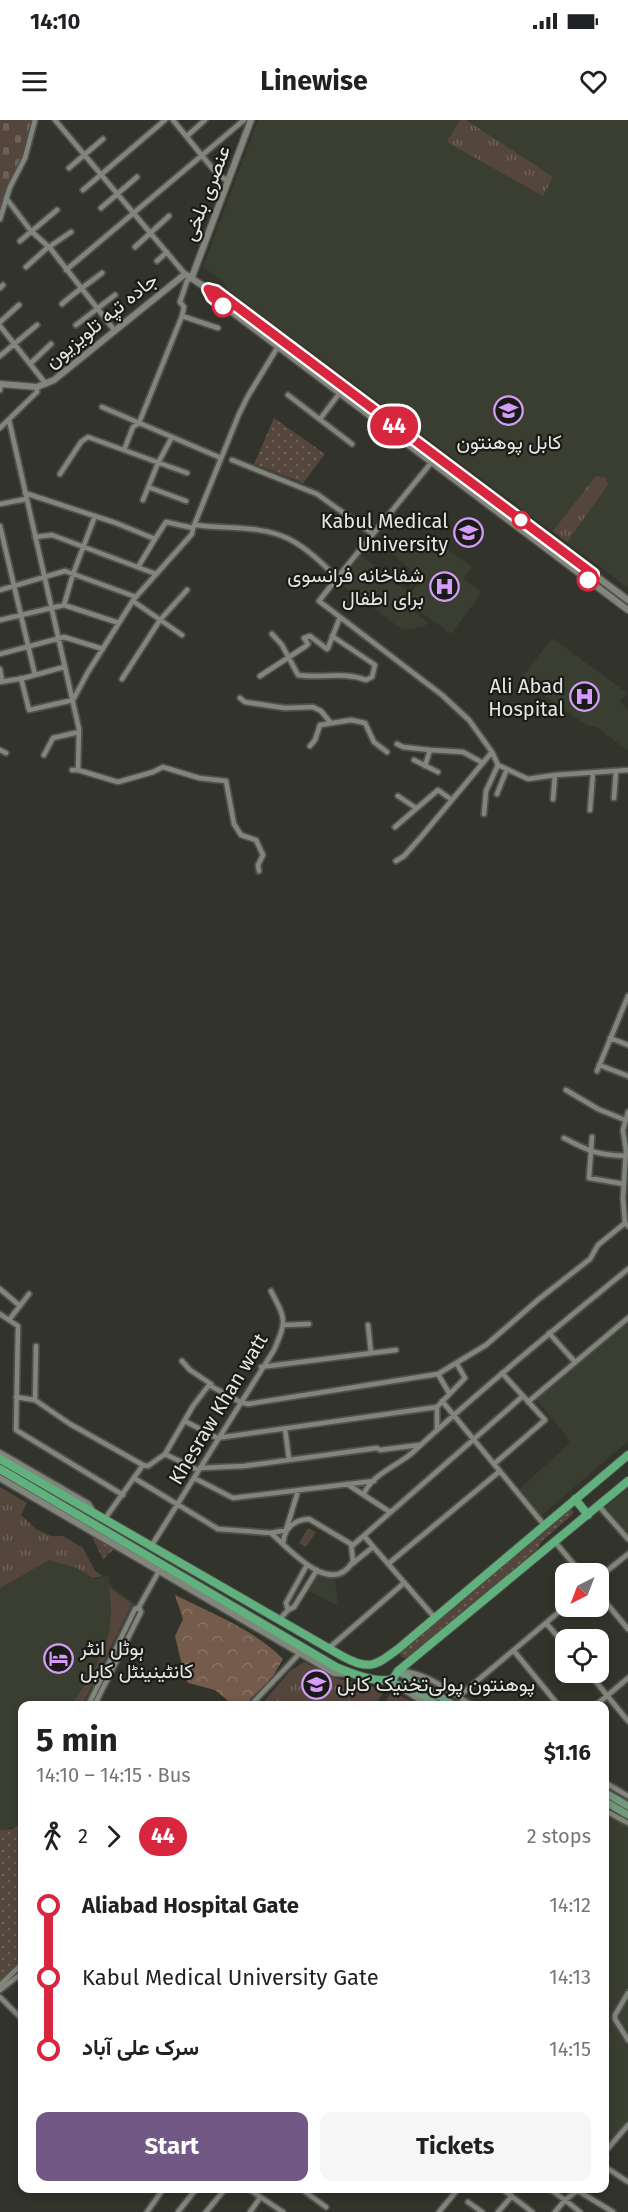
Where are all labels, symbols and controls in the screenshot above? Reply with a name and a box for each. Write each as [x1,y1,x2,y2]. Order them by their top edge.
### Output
text: 14:10 [30,8,80,35]
icon: menu [18,65,51,98]
text: Linewise [260,65,368,97]
icon: heart [577,65,610,98]
street label: عنصری بلخی [177,142,236,245]
street label: جاده تپه تلویزیون [40,267,163,374]
unlabelled marker [212,295,234,317]
school or university icon: کابل پوهنتون [493,395,525,427]
line badge: 44 [367,406,421,446]
text: 44 [382,413,406,439]
place label: کابل پوهنتون [456,430,562,456]
place label: Kabul Medical University [321,509,448,556]
unlabelled marker [512,511,530,529]
school or university icon: Kabul Medical University [453,517,485,549]
place label: شفاخانه فرانسوی برای اطفال [287,563,424,611]
unlabelled marker [577,569,599,591]
hospital icon: شفاخانه فرانسوی برای اطفال [429,571,461,603]
place label: Ali Abad Hospital [488,674,564,721]
hospital icon: Ali Abad Hospital [569,681,601,713]
street label: Khesraw Khan watt [163,1328,273,1489]
north arrow [555,1563,609,1617]
map controls [555,1563,609,1683]
button: locate [555,1629,609,1683]
place label: ہوٹل انٹر کانٹینینٹل کابل [79,1636,194,1683]
hotel icon: ہوٹل انٹر کانٹینینٹل کابل [43,1643,75,1675]
school or university icon: پوهنتون پولی‌تخنیک کابل [300,1668,332,1700]
place label: پوهنتون پولی‌تخنیک کابل [337,1672,535,1698]
text: 5 min [36,1720,118,1760]
text: $1.16 [544,1739,591,1766]
text: 14:10 – 14:15 · Bus [36,1763,191,1787]
icon: walk [36,1820,69,1853]
icon: forward [97,1820,130,1853]
text: 44 [151,1823,175,1849]
text: 2 [78,1824,88,1848]
text: 2 stops [527,1824,591,1848]
text: Aliabad Hospital Gate [82,1892,299,1919]
text: 14:12 [549,1893,591,1917]
text: Kabul Medical University Gate [82,1964,379,1991]
text: 14:13 [549,1965,591,1989]
text: سرک علی آباد [82,2034,199,2061]
text: 14:15 [549,2037,591,2061]
button: Start [36,2112,308,2181]
button: Tickets [320,2112,591,2181]

